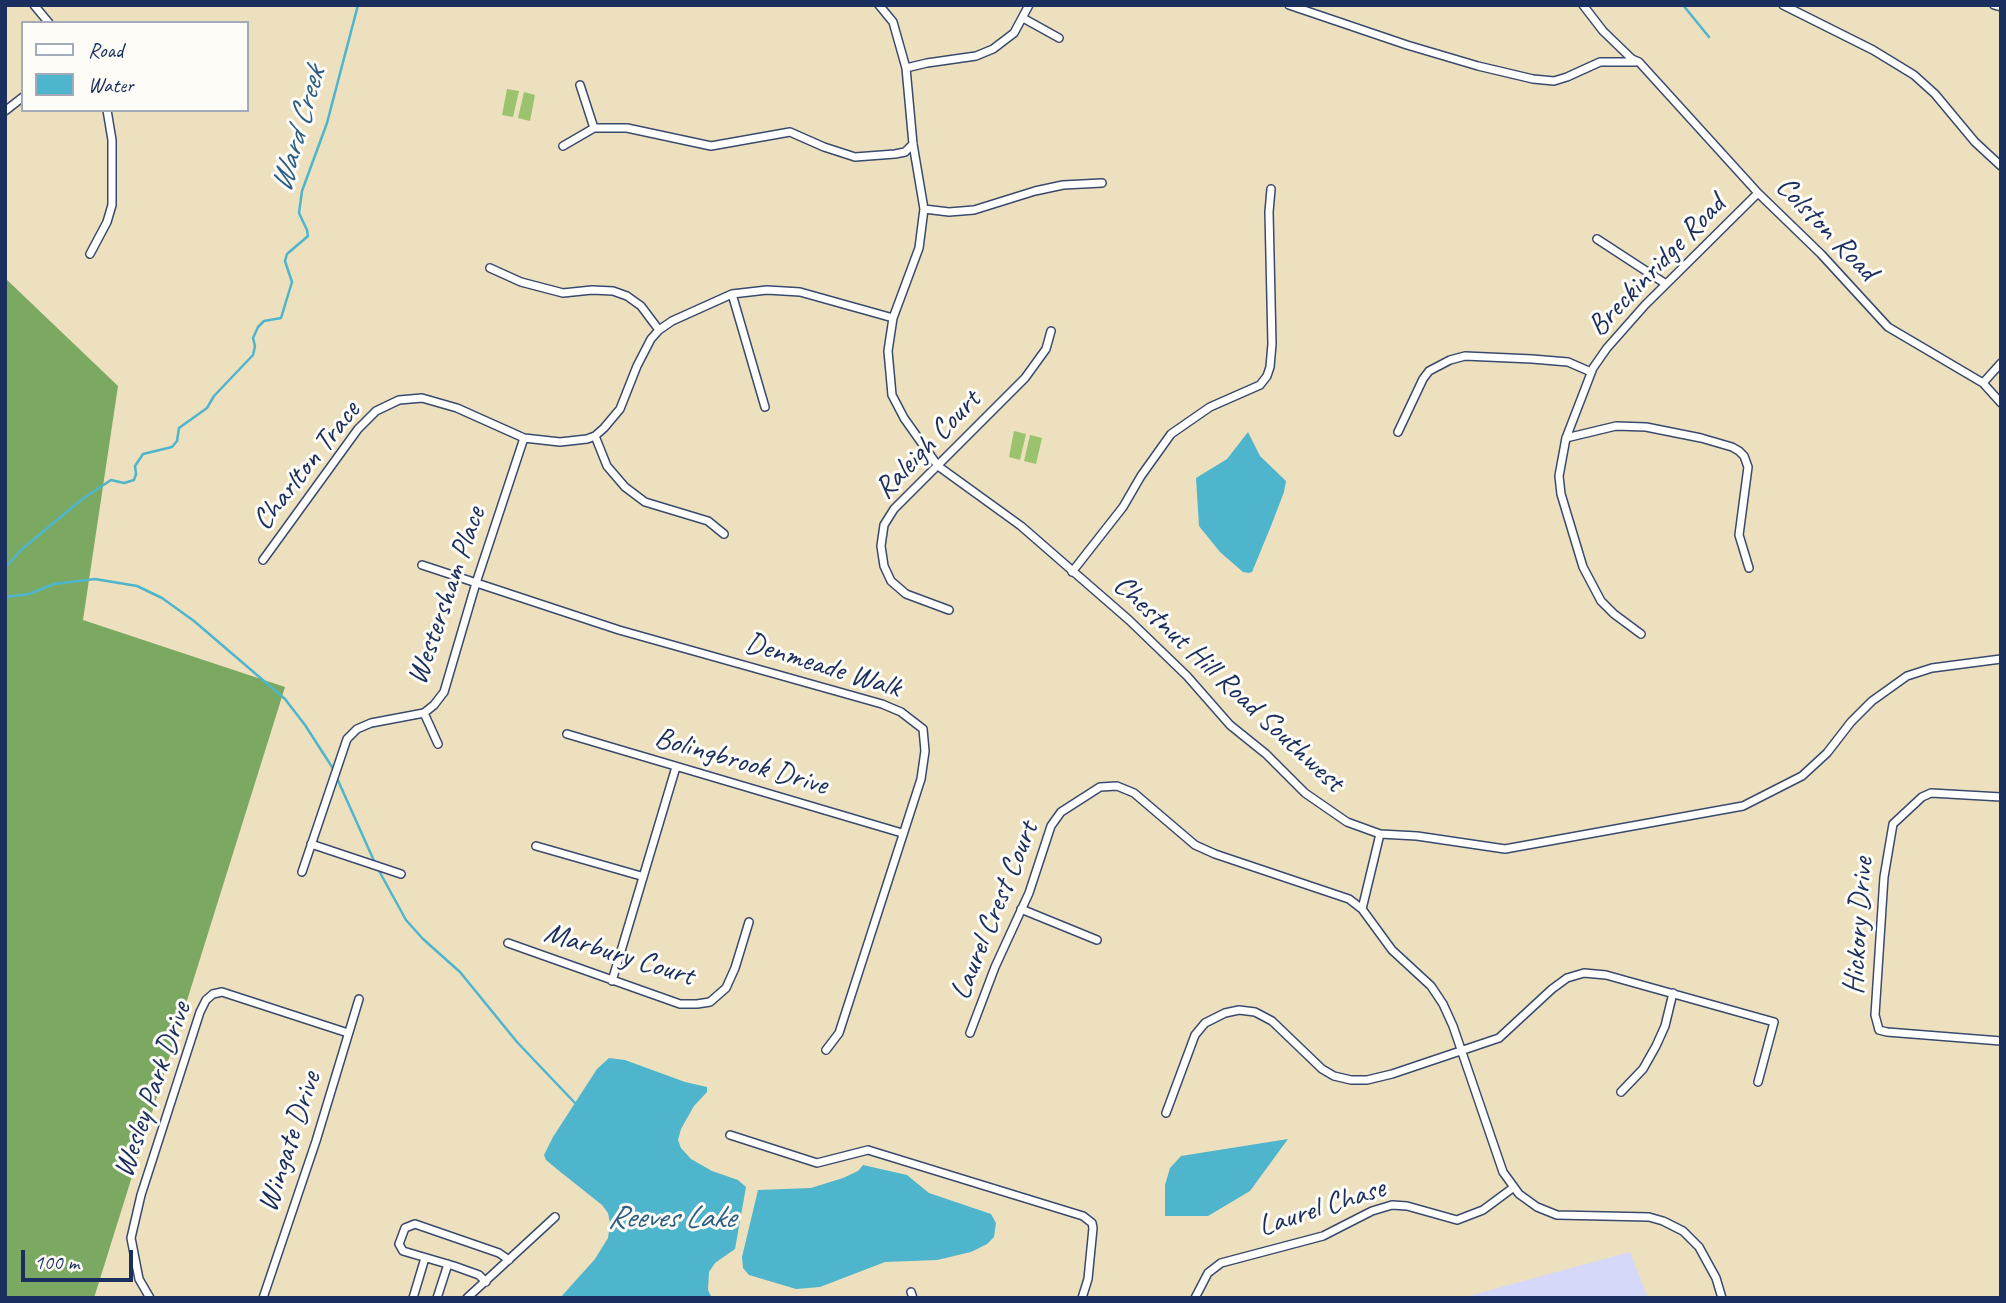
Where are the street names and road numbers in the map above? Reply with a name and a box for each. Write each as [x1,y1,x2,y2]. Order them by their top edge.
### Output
street label: Colston Road [1767,169,1885,289]
street label: Breckinridge Road [1581,188,1733,344]
street label: Raleigh Court [867,383,989,507]
street label: Charlton Trace [245,394,369,538]
street label: Westersham Place [400,503,494,689]
street label: Chestnut Hill Road Southwest [1105,568,1351,800]
street label: Denmeade Walk [741,625,905,707]
street label: Bolingbrook Drive [650,720,832,804]
street label: Laurel Crest Court [943,817,1047,1005]
street label: Hickory Drive [1836,856,1882,996]
street label: Marbury Court [540,915,698,995]
street label: Wesley Park Drive [106,998,200,1182]
street label: Wingate Drive [250,1067,330,1217]
street label: Laurel Chase [1254,1171,1390,1245]

